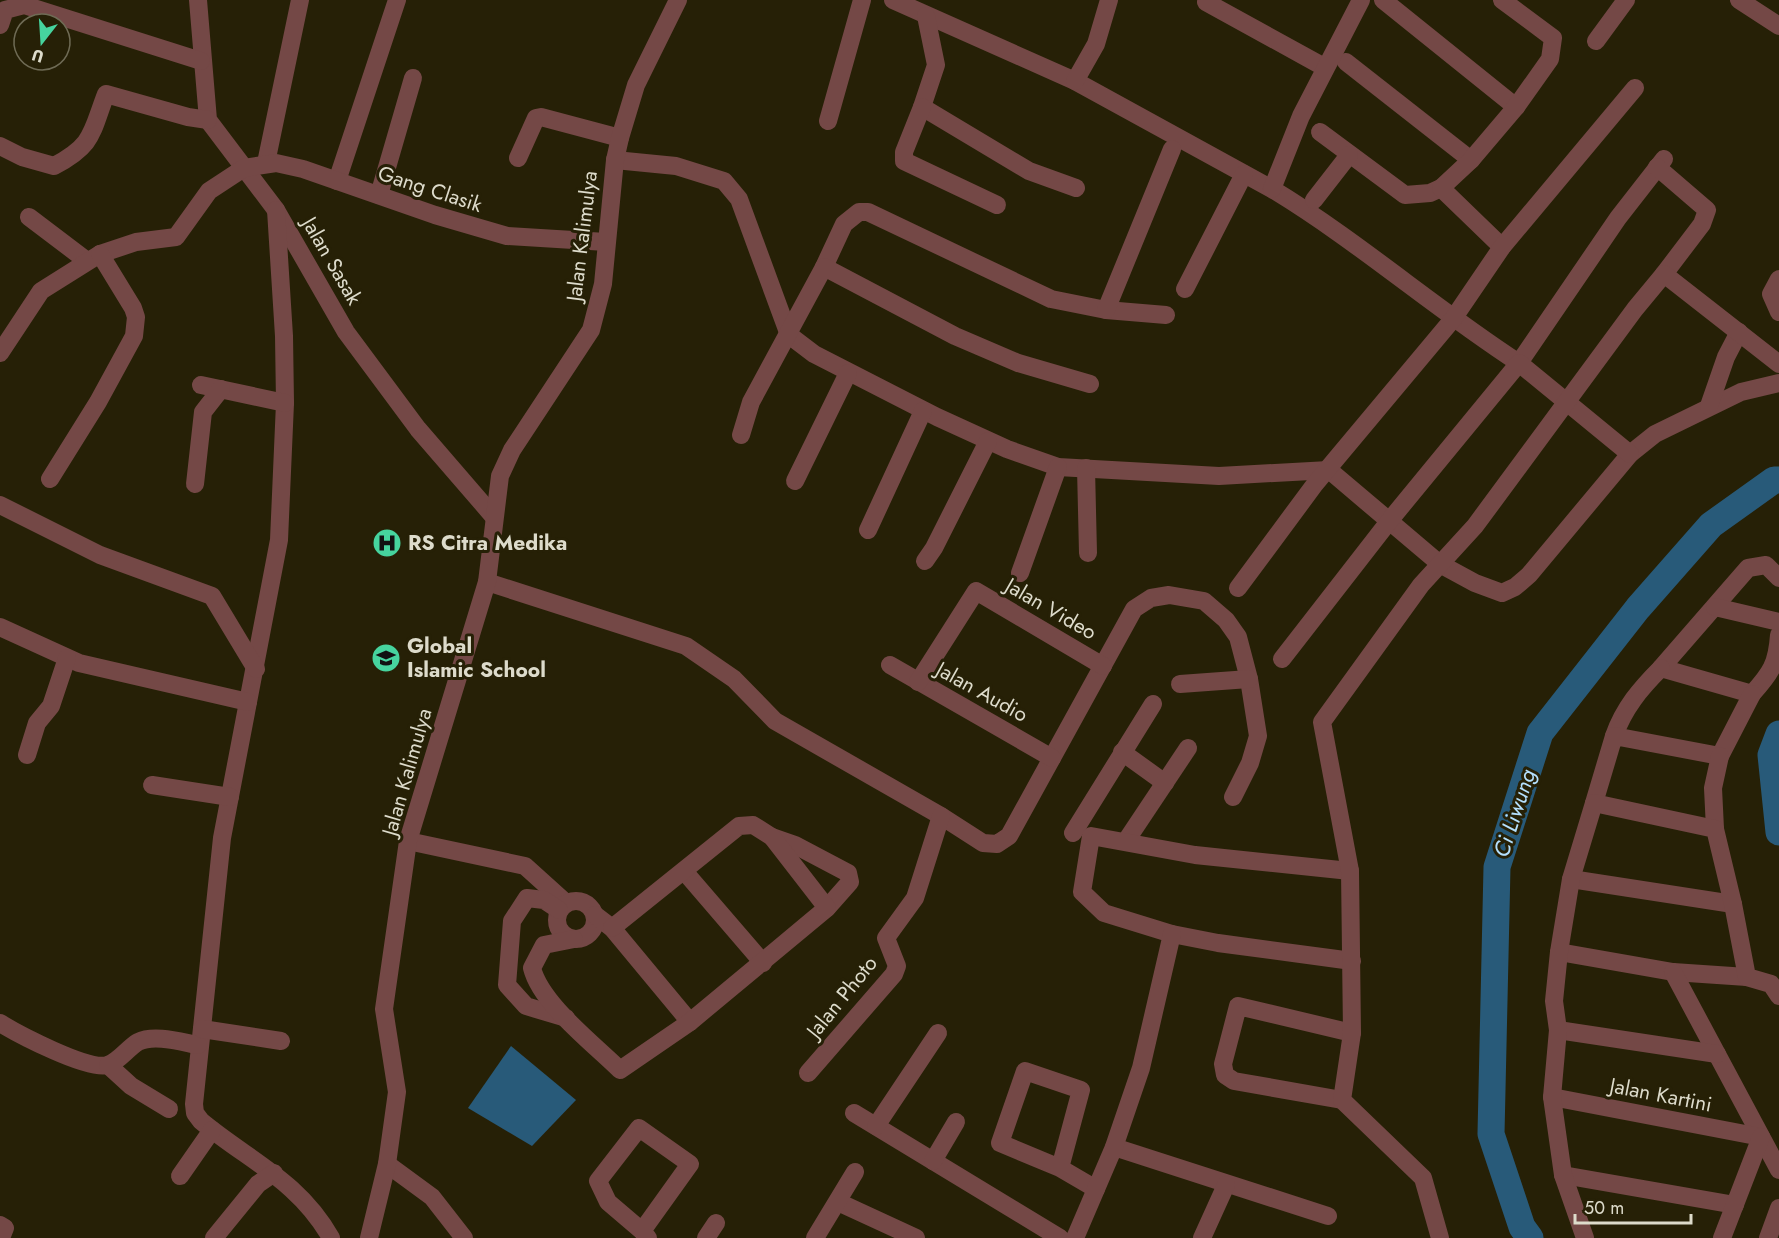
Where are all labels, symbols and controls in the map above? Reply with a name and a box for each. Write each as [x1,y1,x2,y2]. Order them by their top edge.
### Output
north arrow [12,12,72,72]
text: U [29,43,46,69]
street label: Gang Clasik [374,158,487,220]
street label: Jalan Kalimulya [559,169,605,306]
street label: Jalan Sasak [293,209,370,311]
hospital icon: RS Citra Medika [371,527,403,559]
place label: RS Citra Medika [408,528,567,558]
street label: Jalan Video [997,569,1102,647]
place label: Global Islamic School [407,631,546,685]
school or university icon: Global Islamic School [370,642,402,674]
street label: Jalan Audio [928,653,1033,730]
street label: Jalan Kalimulya [374,705,440,842]
water label: Ci Liwung [1485,765,1543,861]
street label: Jalan Photo [798,950,884,1047]
street label: Jalan Kartini [1604,1070,1715,1120]
scale bar [1575,1187,1690,1225]
text: 50 m [1584,1195,1624,1221]

